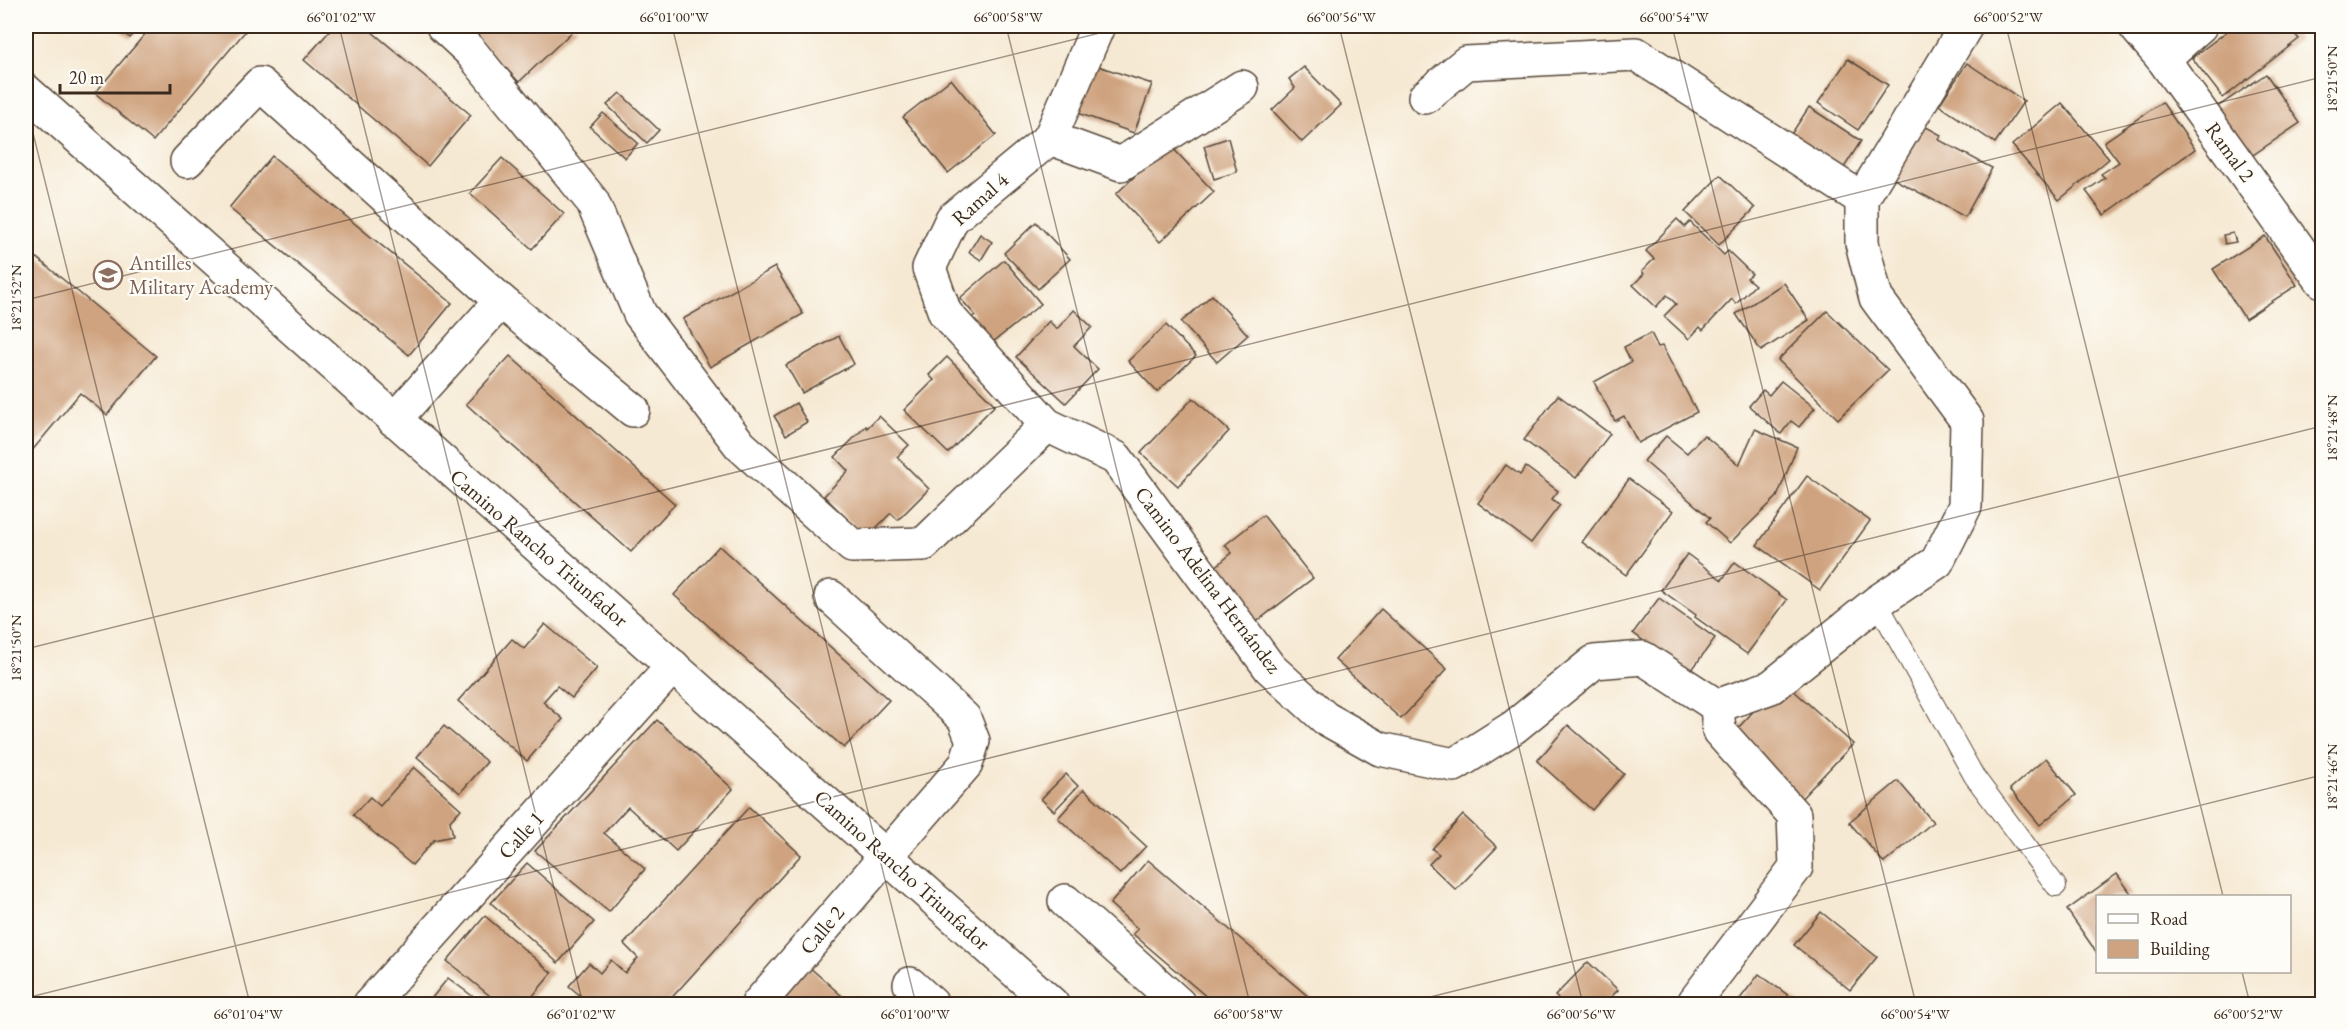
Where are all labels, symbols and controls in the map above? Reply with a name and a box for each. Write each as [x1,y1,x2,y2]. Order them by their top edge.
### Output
text: 66°01'02"W [306,7,376,26]
text: 66°01'00"W [639,7,709,26]
text: 66°00'58"W [973,7,1043,26]
text: 66°00'56"W [1306,7,1376,26]
text: 66°00'54"W [1639,7,1709,26]
text: 66°00'52"W [1973,7,2043,26]
text: 18°21'50"N [2322,45,2341,113]
scale bar [60,57,170,95]
text: 20 m [69,66,104,89]
street label: Ramal 2 [2200,117,2261,187]
street label: Ramal 4 [946,165,1014,231]
place label: Antilles Military Academy [128,249,274,300]
school or university icon: Antilles Military Academy [92,259,124,291]
text: 18°21'52"N [6,264,25,332]
text: 18°21'48"N [2322,394,2341,462]
street label: Camino Rancho Triunfador [445,463,634,633]
street label: Camino Adelina Hernández [1129,481,1288,679]
text: 18°21'50"N [6,614,25,682]
text: 18°21'46"N [2322,743,2341,811]
street label: Camino Rancho Triunfador [809,783,996,956]
street label: Calle 1 [492,805,549,864]
legend [2096,895,2291,973]
street label: Calle 2 [793,900,850,960]
text: Road [2150,907,2189,930]
text: Building [2150,937,2210,960]
text: 66°01'04"W [213,1004,283,1023]
text: 66°01'02"W [546,1004,616,1023]
text: 66°01'00"W [880,1004,950,1023]
text: 66°00'58"W [1213,1004,1283,1023]
text: 66°00'56"W [1546,1004,1616,1023]
text: 66°00'54"W [1880,1004,1950,1023]
text: 66°00'52"W [2213,1004,2283,1023]

